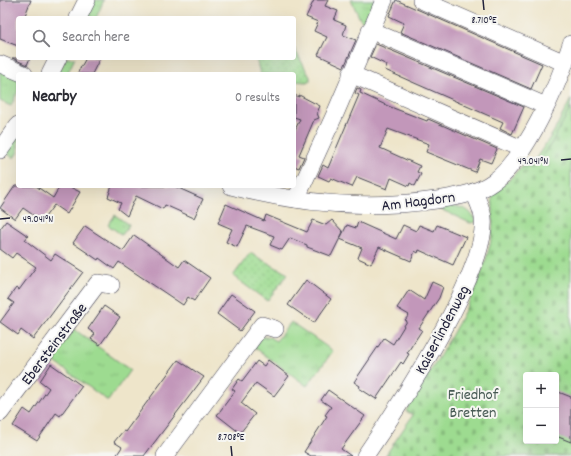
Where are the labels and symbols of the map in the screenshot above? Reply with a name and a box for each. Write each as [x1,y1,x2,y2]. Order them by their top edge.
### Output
text: 8.710°E [472,14,497,28]
text: 49.041°N [518,155,548,169]
street label: Am Hagdorn [380,187,456,218]
text: 49.041°N [23,213,53,227]
street label: Kaiserlindenweg [410,282,476,379]
street label: Ebersteinstraße [16,298,94,391]
park label: Friedhof Bretten [448,384,499,425]
text: 8.708°E [218,431,245,445]

